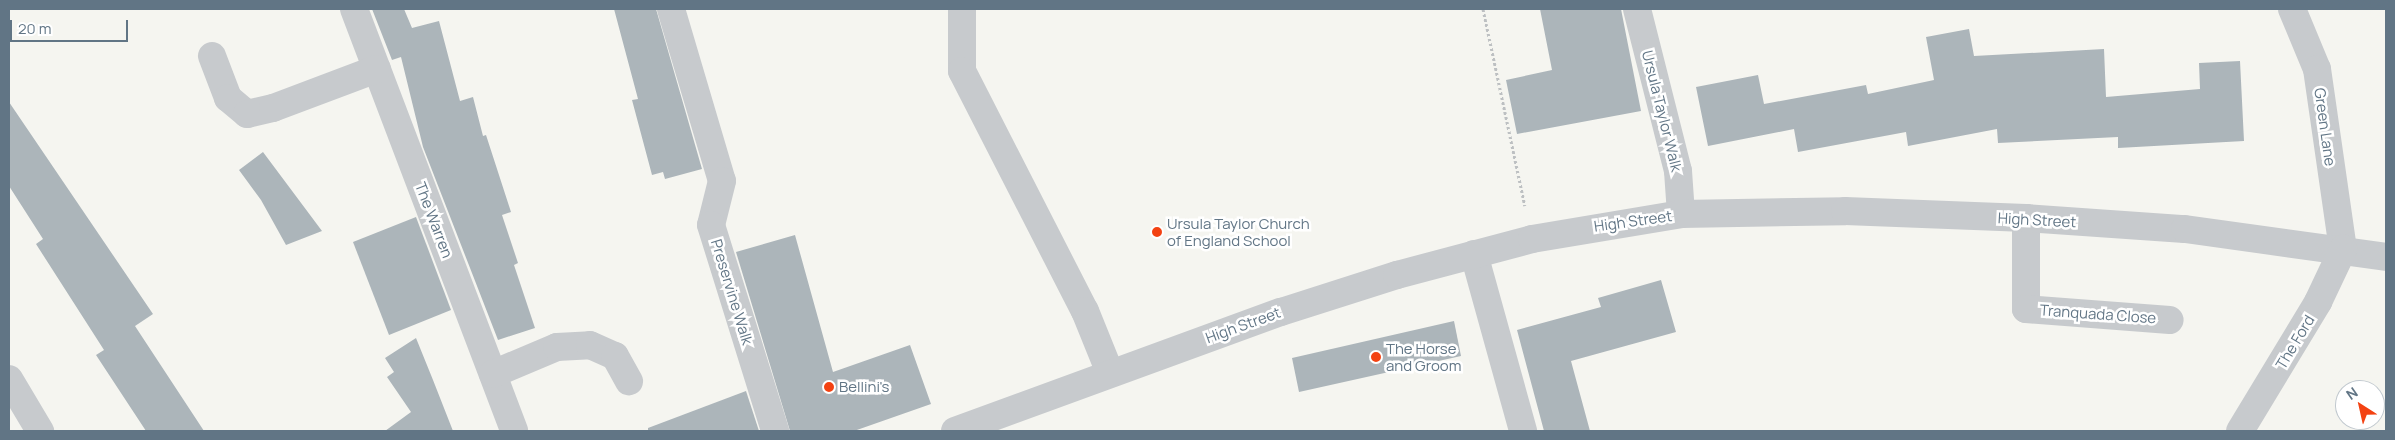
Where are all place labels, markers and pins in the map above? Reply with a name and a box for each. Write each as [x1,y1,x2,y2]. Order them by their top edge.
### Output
place label: Ursula Taylor Church of England School [1167,214,1310,249]
marker: Ursula Taylor Church of England School [1151,226,1163,238]
place label: The Horse and Groom [1386,339,1461,374]
marker: The Horse and Groom [1370,351,1382,363]
place label: Bellini's [839,378,889,396]
marker: Bellini's [823,381,835,393]

